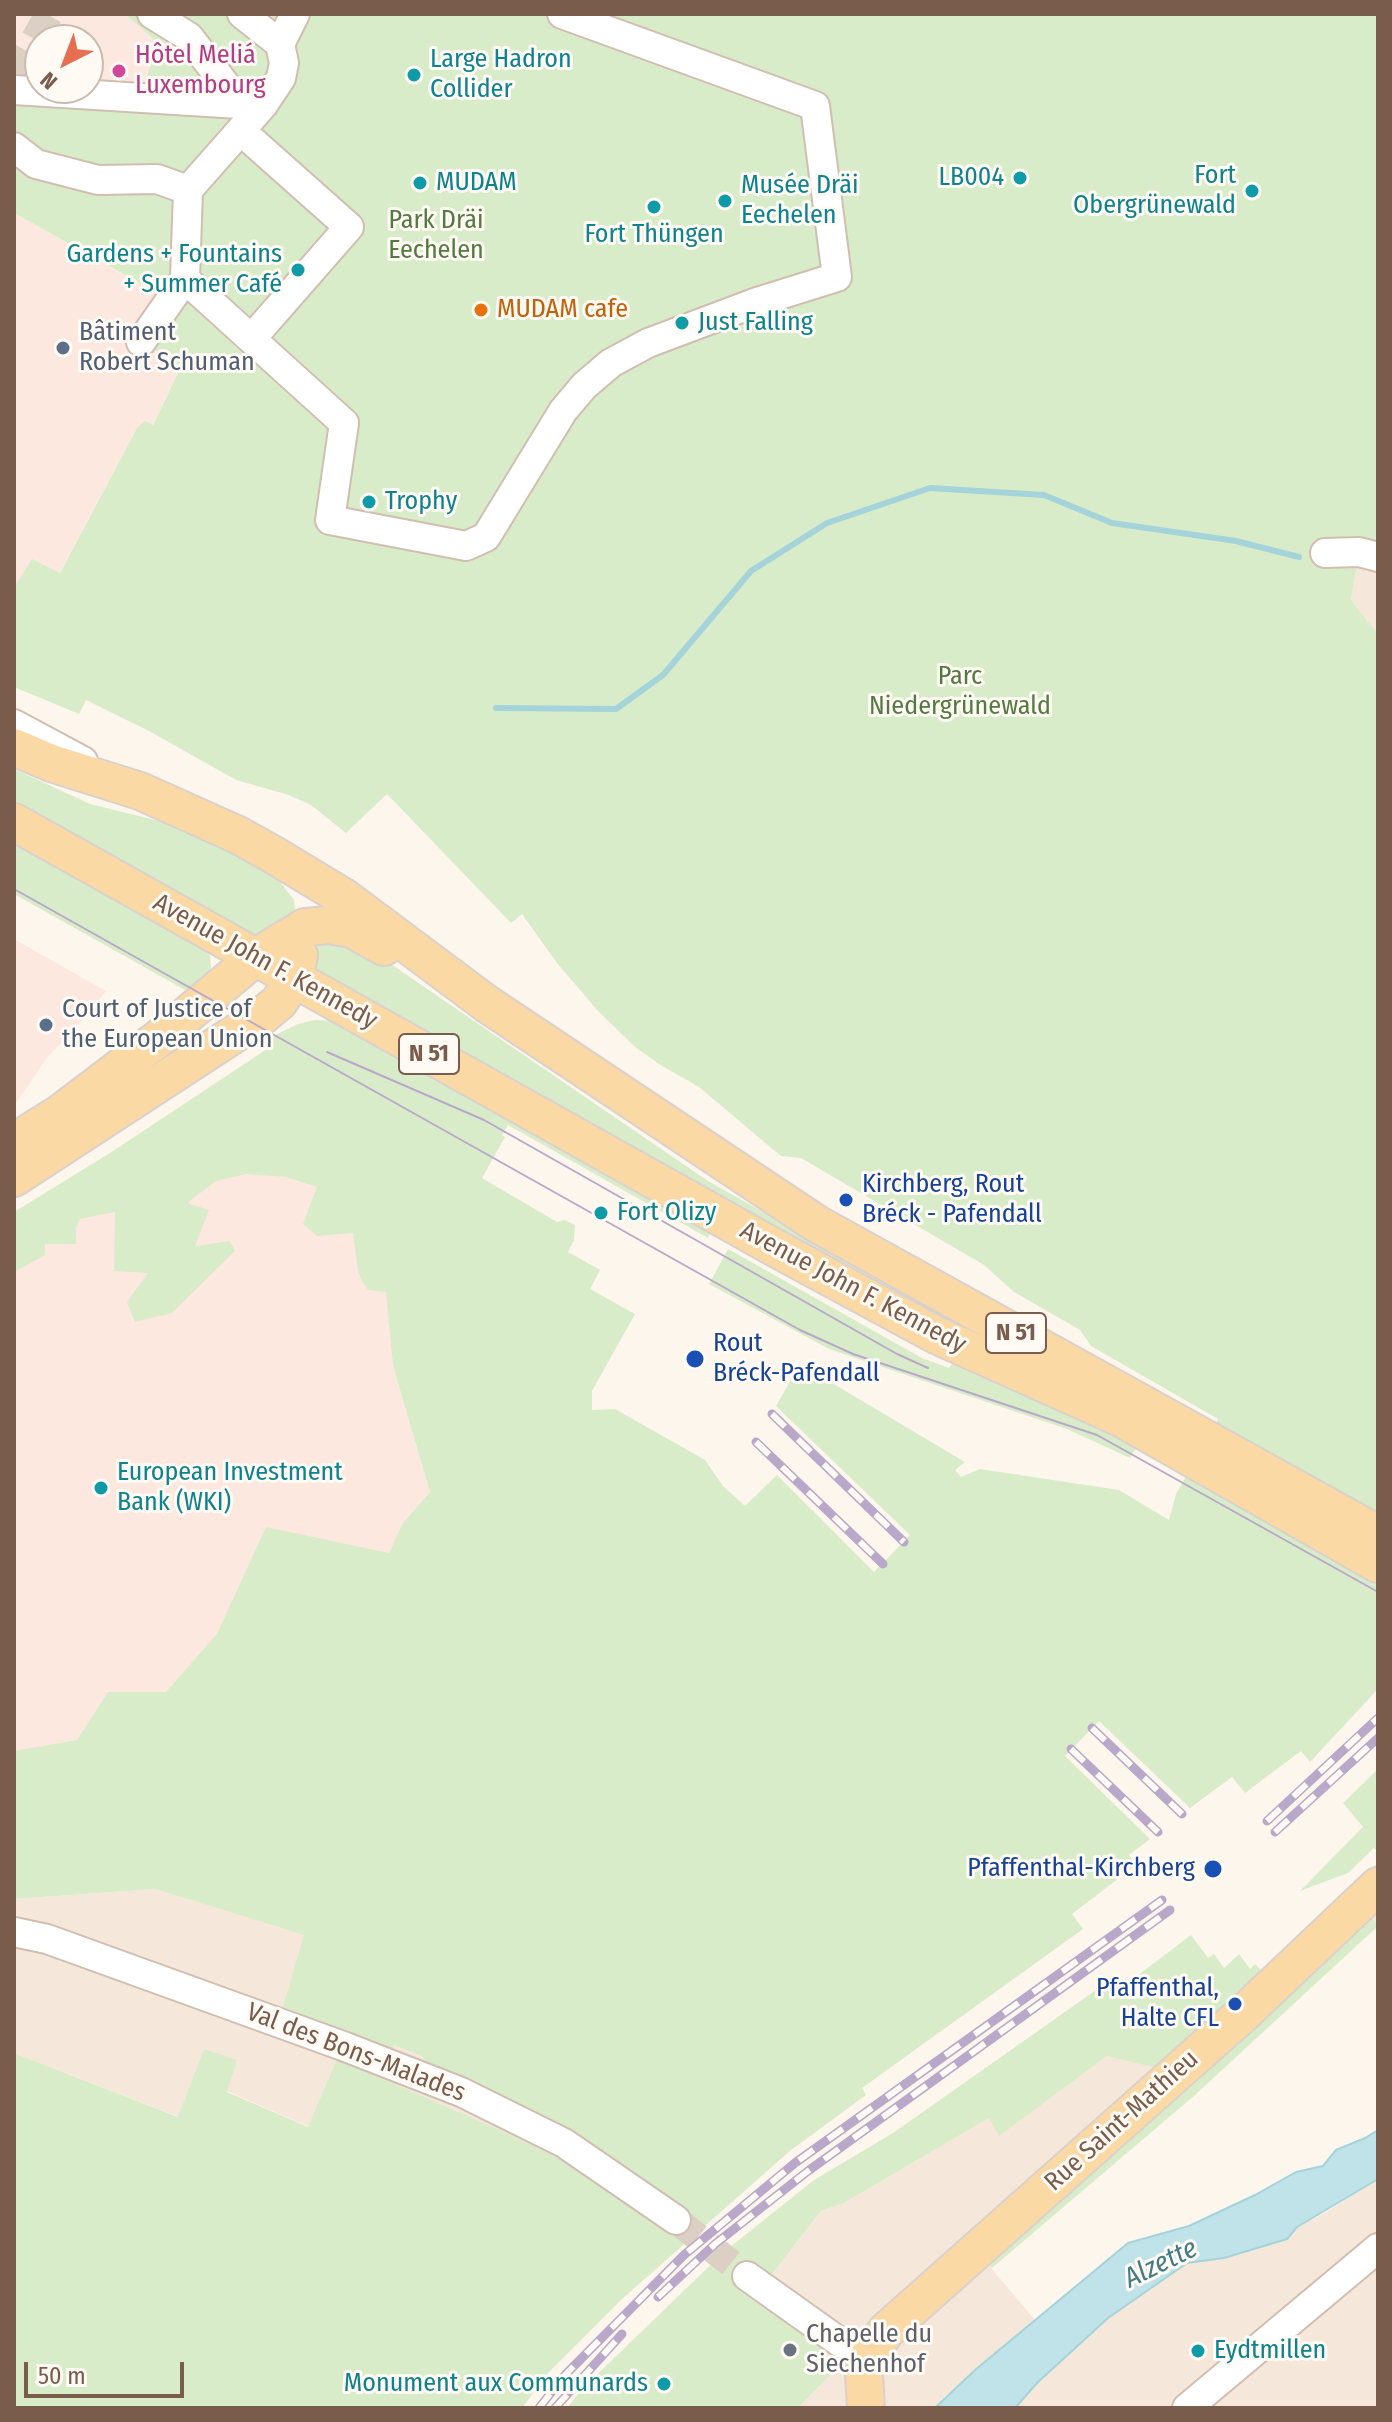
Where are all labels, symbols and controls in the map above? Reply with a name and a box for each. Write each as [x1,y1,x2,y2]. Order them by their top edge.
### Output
north arrow [24,24,104,104]
place label: Hôtel Meliá Luxembourg [135,40,266,102]
place label: Large Hadron Collider [430,44,572,106]
marker: Hôtel Meliá Luxembourg [110,62,128,80]
text: N [35,66,63,95]
marker: Large Hadron Collider [405,66,423,84]
place label: Fort Obergrünewald [1073,160,1236,222]
place label: LB004 [939,162,1004,194]
place label: MUDAM [436,167,517,199]
marker: LB004 [1011,169,1029,187]
place label: Musée Dräi Eechelen [741,170,859,232]
marker: MUDAM [411,174,429,192]
marker: Fort Obergrünewald [1243,182,1261,200]
marker: Musée Dräi Eechelen [716,192,734,210]
marker: Fort Thüngen [645,198,663,216]
park label: Park Dräi Eechelen [388,205,484,266]
place label: Fort Thüngen [584,219,724,251]
place label: Gardens + Fountains + Summer Café [66,239,282,300]
marker: Gardens + Fountains + Summer Café [289,261,307,279]
place label: MUDAM cafe [497,294,628,326]
marker: MUDAM cafe [472,301,490,319]
place label: Just Falling [698,307,813,339]
marker: Just Falling [673,314,691,332]
place label: Bâtiment Robert Schuman [79,317,255,378]
marker: Bâtiment Robert Schuman [54,339,72,357]
place label: Trophy [385,486,457,518]
marker: Trophy [360,493,378,511]
park label: Parc Niedergrünewald [869,661,1051,722]
street label: Avenue John F. Kennedy [147,887,383,1037]
place label: Court of Justice of the European Union [62,994,272,1056]
marker: Court of Justice of the European Union [37,1016,55,1034]
road number: N 51 [399,1034,459,1074]
place label: Kirchberg, Rout Bréck - Pafendall [862,1169,1042,1230]
marker: Kirchberg, Rout Bréck - Pafendall [837,1191,855,1209]
place label: Fort Olizy [617,1197,716,1229]
marker: Fort Olizy [592,1204,610,1222]
street label: Avenue John F. Kennedy [735,1215,971,1361]
road number: N 51 [986,1313,1046,1353]
place label: Rout Bréck-Pafendall [713,1328,880,1390]
marker: Rout Bréck-Pafendall [684,1348,706,1370]
place label: European Investment Bank (WKI) [117,1457,343,1518]
marker: European Investment Bank (WKI) [92,1479,110,1497]
place label: Pfaffenthal-Kirchberg [967,1853,1195,1885]
marker: Pfaffenthal-Kirchberg [1202,1858,1224,1880]
place label: Pfaffenthal, Halte CFL [1096,1973,1219,2034]
marker: Pfaffenthal, Halte CFL [1226,1995,1244,2013]
street label: Val des Bons-Malades [242,1997,470,2109]
street label: Rue Saint-Mathieu [1039,2044,1205,2198]
water label: Alzette [1119,2232,1203,2296]
place label: Chapelle du Siechenhof [806,2319,932,2380]
place label: Eydtmillen [1214,2335,1326,2367]
marker: Chapelle du Siechenhof [781,2341,799,2359]
marker: Eydtmillen [1189,2342,1207,2360]
scale bar [28,2346,188,2396]
text: 50 m [38,2362,86,2390]
place label: Monument aux Communards [344,2368,648,2400]
marker: Monument aux Communards [655,2375,673,2393]

